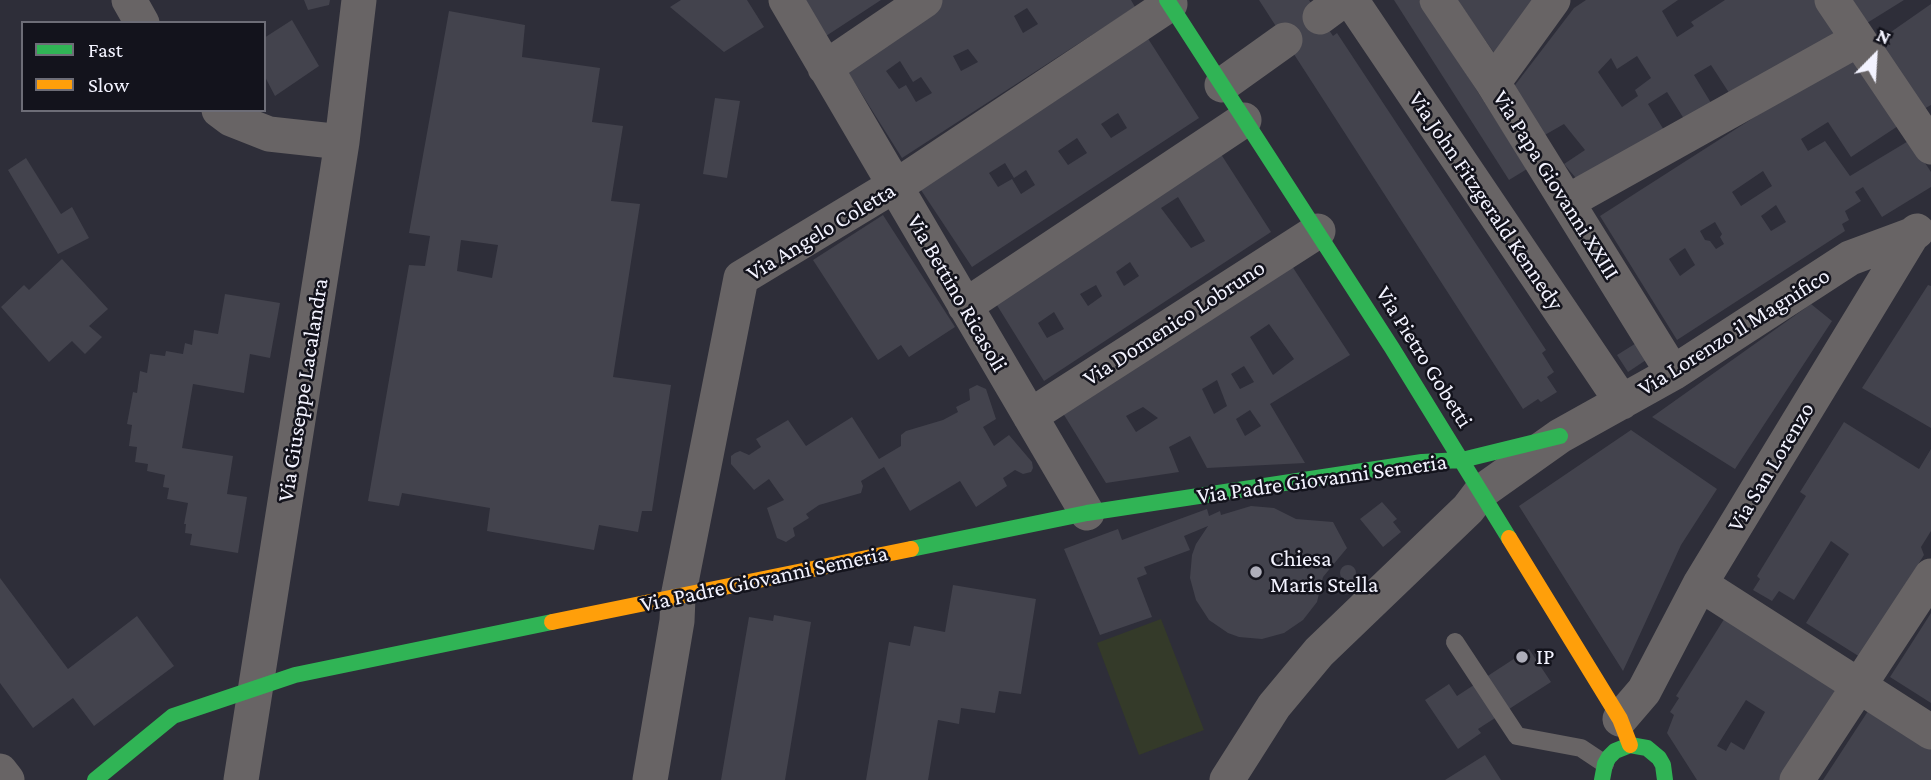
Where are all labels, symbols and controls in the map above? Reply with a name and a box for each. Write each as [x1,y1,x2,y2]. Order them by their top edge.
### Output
legend [21,21,266,112]
north arrow [1840,21,1910,91]
text: N [1874,24,1894,49]
text: Fast [88,38,123,62]
text: Slow [88,73,129,97]
street label: Via Papa Giovanni XXIII [1487,85,1625,285]
street label: Via John Fitzgerald Kennedy [1402,86,1570,316]
street label: Via Angelo Coletta [742,177,900,287]
street label: Via Bettino Ricasoli [901,209,1013,377]
street label: Via Domenico Lobruno [1078,254,1270,392]
street label: Via Lorenzo il Magnifico [1633,262,1835,402]
street label: Via Giuseppe Lacalandra [272,276,334,504]
street label: Via Pietro Gobetti [1369,281,1479,433]
street label: Via San Lorenzo [1722,397,1820,537]
street label: Via Padre Giovanni Semeria [1195,448,1449,510]
street label: Via Padre Giovanni Semeria [638,539,890,619]
place label: Chiesa Maris Stella [1270,545,1378,599]
marker: Chiesa Maris Stella [1248,564,1264,580]
place label: IP [1536,643,1555,671]
marker: IP [1514,649,1530,665]

